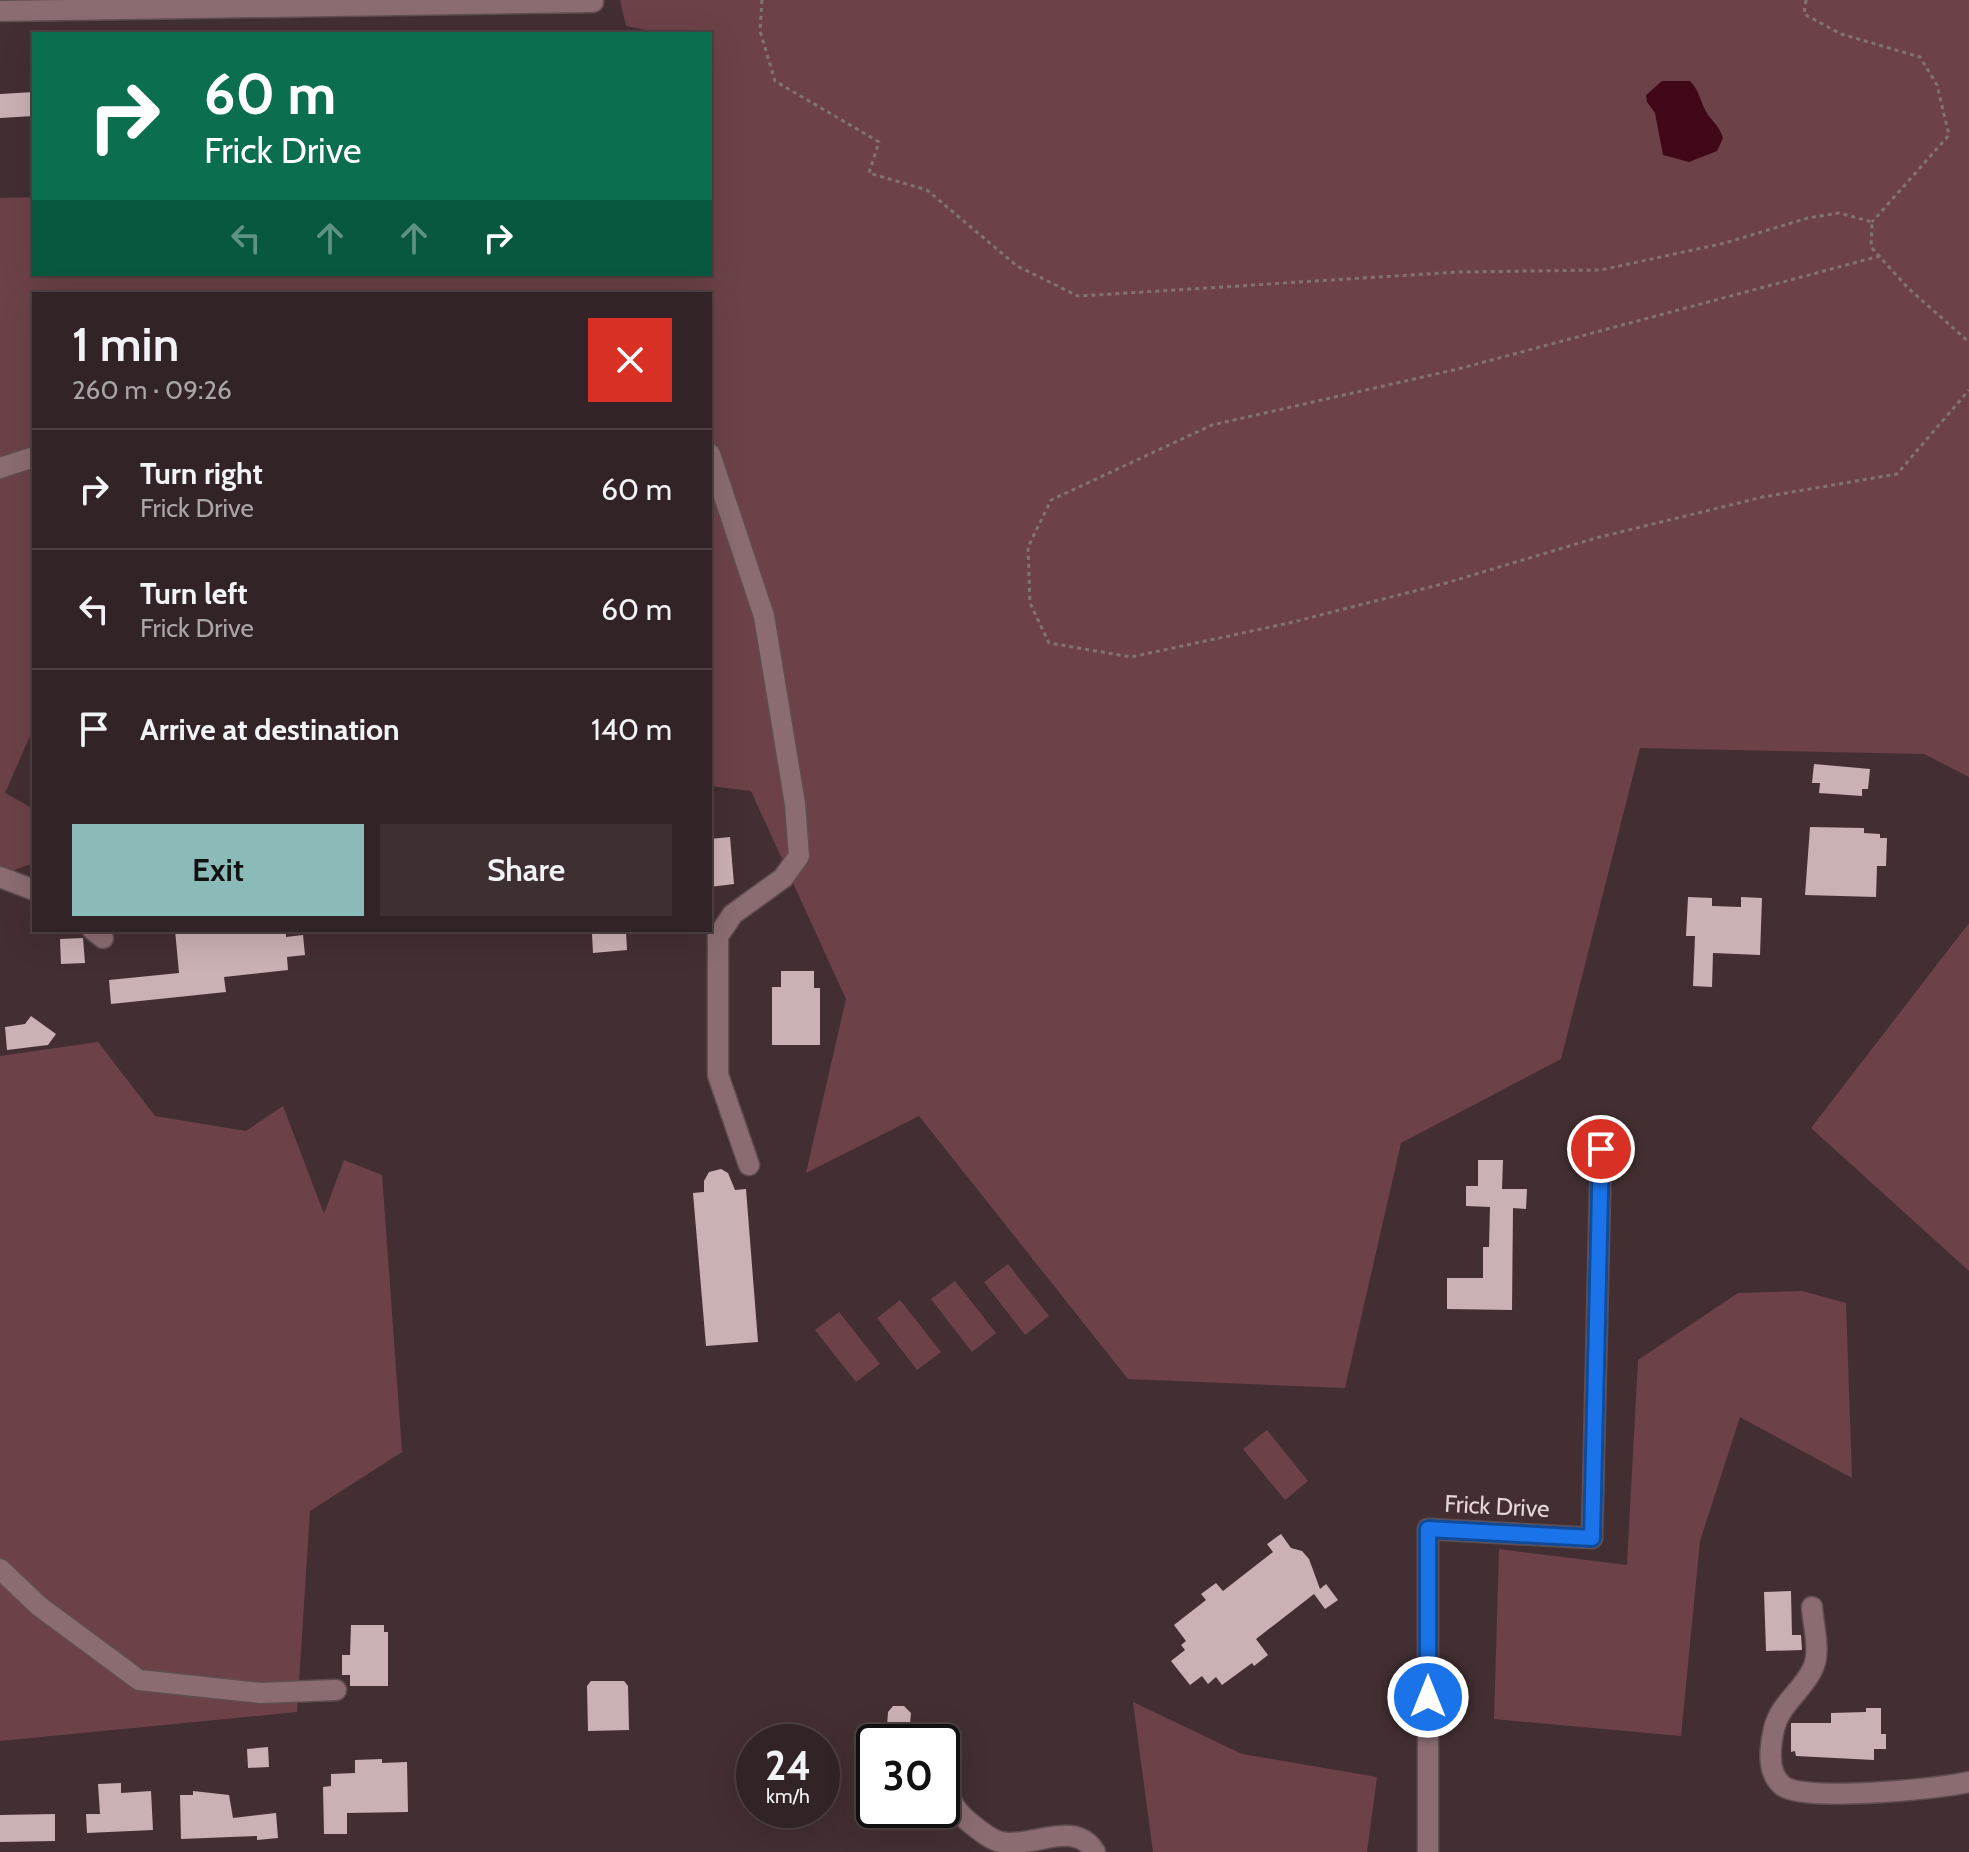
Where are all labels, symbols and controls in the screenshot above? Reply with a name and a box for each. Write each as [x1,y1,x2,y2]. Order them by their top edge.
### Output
text: 60 m [204,60,336,128]
icon: right [72,64,176,168]
text: Frick Drive [204,128,362,172]
icon: left [224,216,268,260]
icon: ahead [308,216,352,260]
icon: ahead [392,216,436,260]
icon: right [476,216,520,260]
text: 1 min [72,315,179,373]
button: close [588,318,672,402]
text: 260 m · 09:26 [72,374,232,406]
text: Turn right [140,455,263,492]
icon: right [72,467,116,511]
text: 60 m [601,471,672,508]
text: Frick Drive [140,492,254,524]
text: Turn left [140,575,248,612]
icon: left [72,587,116,631]
text: 60 m [601,591,672,628]
text: Frick Drive [140,612,254,644]
icon: arrive [72,707,116,751]
text: Arrive at destination [140,711,400,748]
text: 140 m [591,711,672,748]
button: Exit [72,824,364,916]
button: Share [380,824,672,916]
pin [1567,1115,1635,1183]
icon: arrive [1579,1127,1623,1171]
street label: Frick Drive [1444,1489,1550,1523]
position arrow [1386,1655,1470,1739]
speed limit sign: 30 [856,1724,960,1828]
text: 24 [765,1741,811,1790]
text: km/h [766,1784,810,1808]

